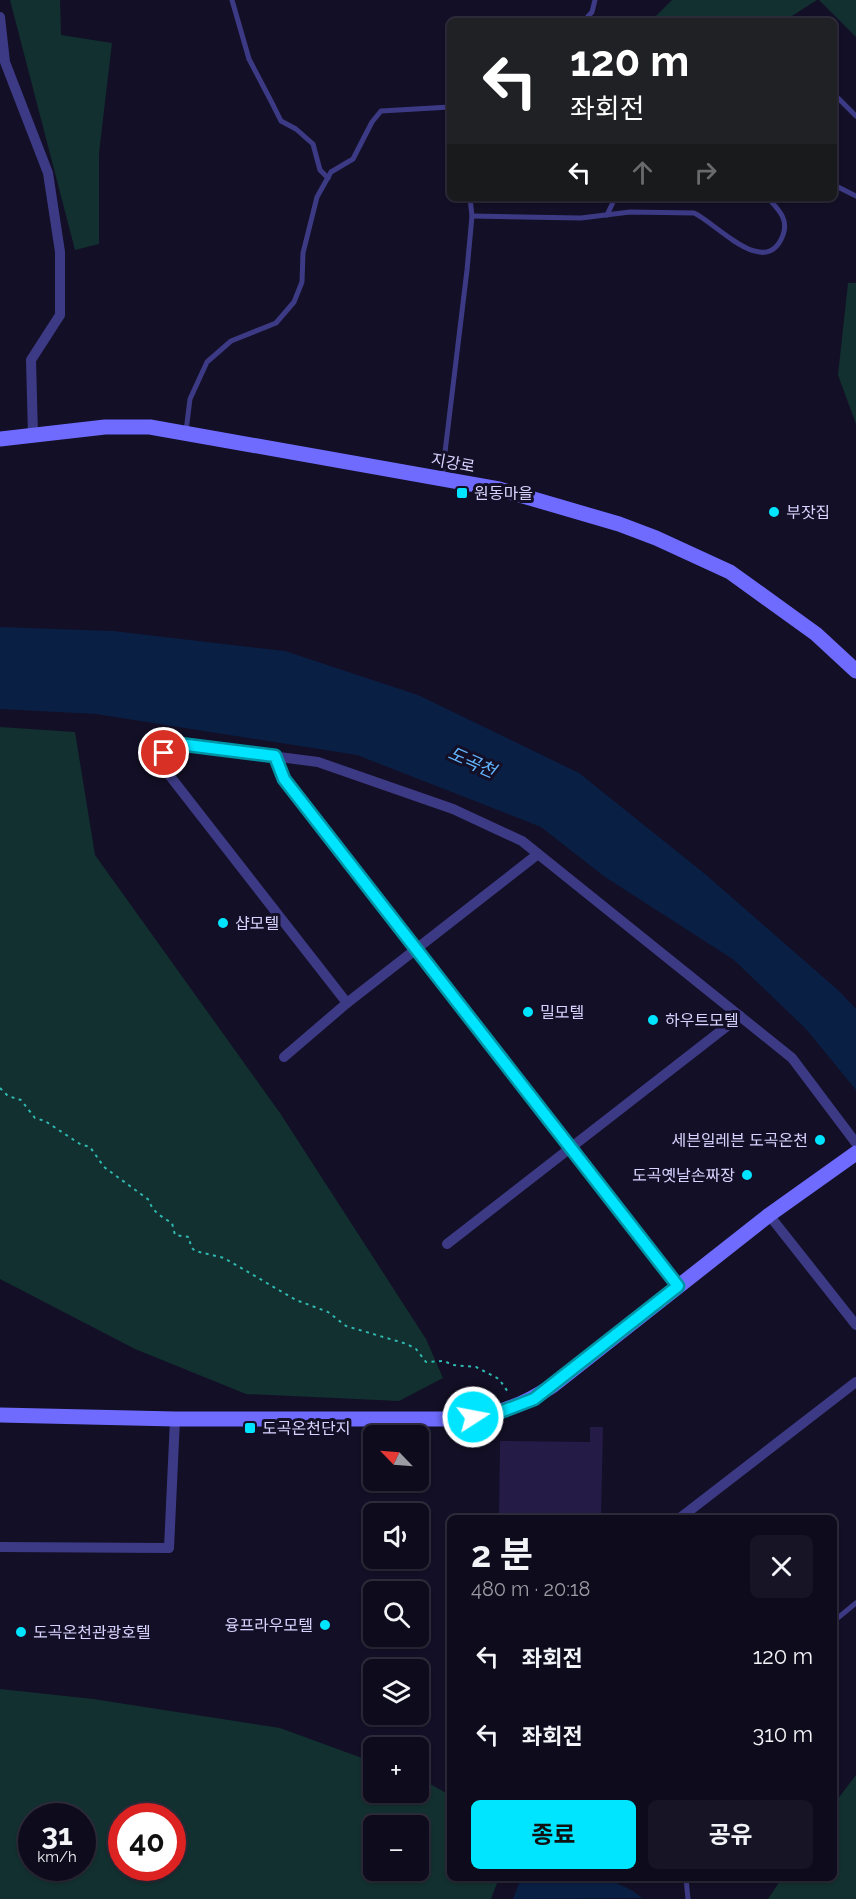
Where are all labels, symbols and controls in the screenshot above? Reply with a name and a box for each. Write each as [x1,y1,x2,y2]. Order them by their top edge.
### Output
text: 120 m [570,37,689,86]
icon: left [471,42,549,120]
text: 좌회전 [570,93,645,124]
icon: left [563,156,596,189]
icon: ahead [626,156,659,189]
icon: right [689,156,722,189]
street label: 지강로 [430,450,477,476]
place label: 원동마을 [474,484,533,503]
marker: 원동마을 [455,486,469,500]
place label: 부잣집 [786,503,830,522]
marker: 부잣집 [767,505,781,519]
pin [138,727,189,778]
icon: arrive [147,736,180,769]
water label: 도곡천 [445,742,501,783]
place label: 샵모텔 [235,914,279,933]
marker: 샵모텔 [216,916,230,930]
place label: 밀모텔 [540,1003,584,1022]
marker: 밀모텔 [521,1005,535,1019]
place label: 하우트모텔 [665,1011,739,1030]
marker: 하우트모텔 [646,1013,660,1027]
place label: 세븐일레븐 도곡온천 [671,1131,808,1150]
marker: 세븐일레븐 도곡온천 [813,1133,827,1147]
place label: 도곡옛날손짜장 [632,1166,735,1185]
marker: 도곡옛날손짜장 [740,1168,754,1182]
position arrow [441,1385,505,1449]
place label: 도곡온천단지 [262,1419,350,1438]
marker: 도곡온천단지 [243,1421,257,1435]
north arrow [363,1425,429,1491]
map controls [363,1425,429,1881]
button: sound [363,1503,429,1569]
text: 2 분 [471,1533,533,1575]
button: close [750,1535,813,1598]
text: 480 m · 20:18 [471,1577,590,1601]
button: search [363,1581,429,1647]
place label: 융프라우모텔 [225,1616,313,1635]
marker: 융프라우모텔 [318,1618,332,1632]
place label: 도곡온천관광호텔 [33,1623,151,1642]
marker: 도곡온천관광호텔 [14,1625,28,1639]
icon: left [471,1640,504,1673]
text: 120 m [753,1643,813,1669]
text: 좌회전 [522,1645,583,1671]
button: layers [363,1659,429,1725]
icon: left [471,1718,504,1751]
text: 310 m [753,1721,813,1747]
text: 좌회전 [522,1723,583,1749]
button: + [363,1737,429,1803]
button: 종료 [471,1800,636,1869]
button: 공유 [648,1800,813,1869]
speed limit sign: 40 [108,1803,186,1881]
button: − [363,1815,429,1881]
text: 31 [41,1817,73,1852]
text: km/h [37,1848,77,1866]

